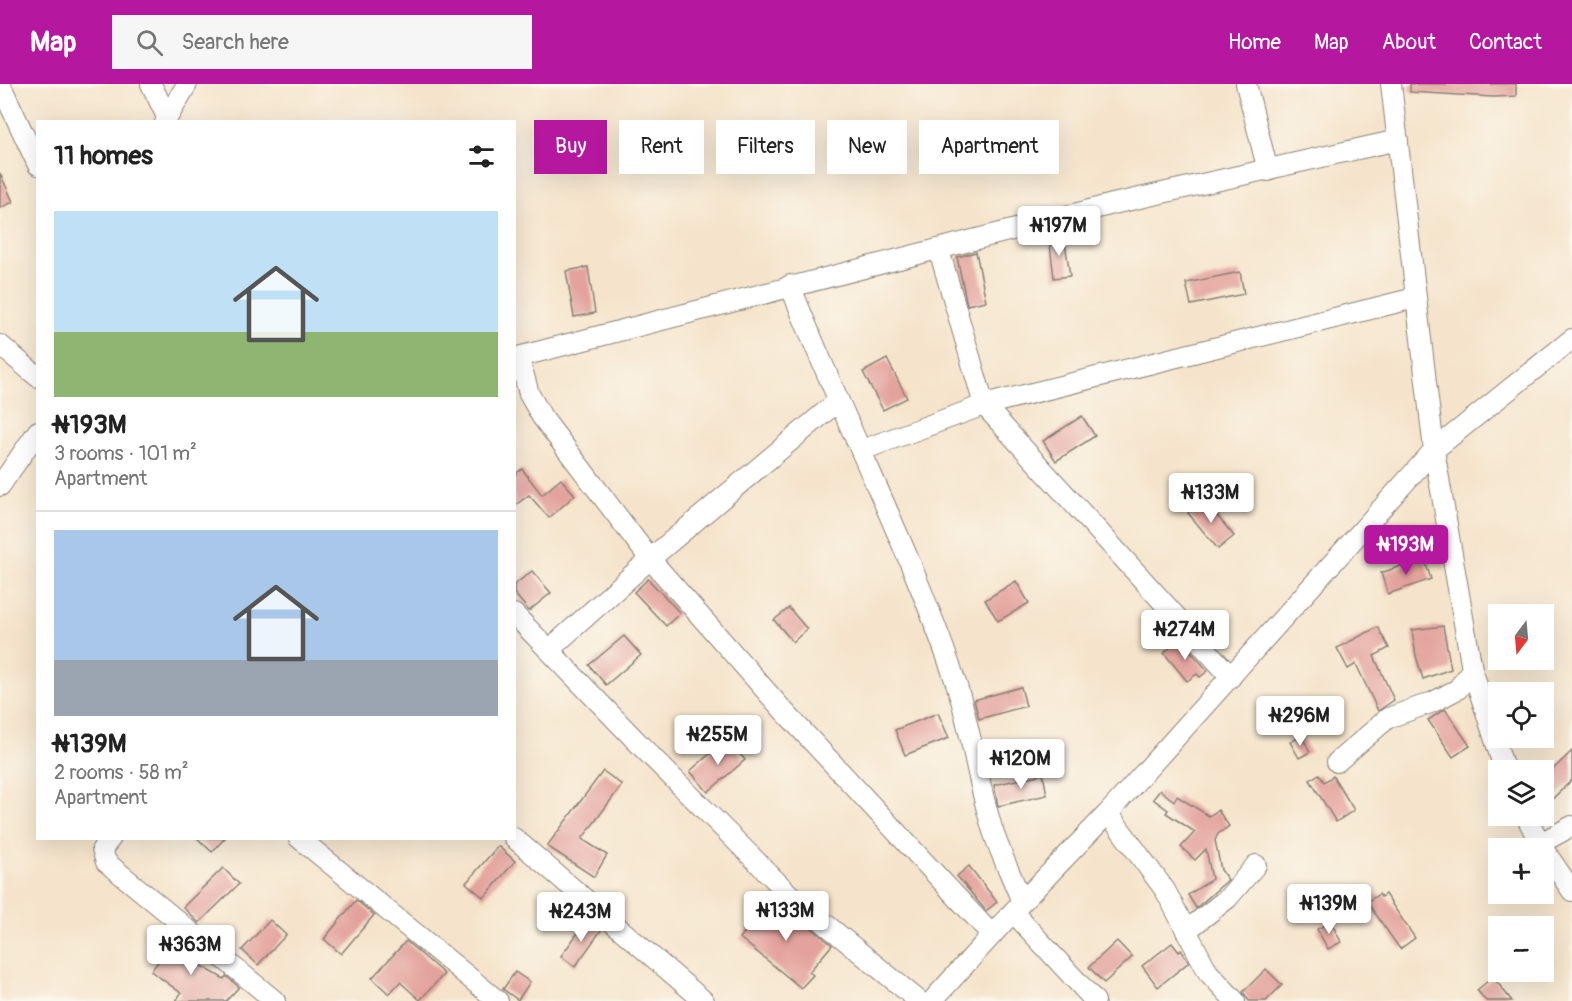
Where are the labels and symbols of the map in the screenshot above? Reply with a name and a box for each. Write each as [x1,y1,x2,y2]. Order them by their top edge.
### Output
pin: ₦197M [1017,206,1101,257]
pin: ₦133M [1169,473,1253,524]
pin: ₦193M [1364,525,1448,576]
north arrow [1488,604,1554,670]
pin: ₦274M [1143,610,1227,661]
pin: ₦296M [1258,696,1342,747]
pin: ₦255M [676,715,760,766]
pin: ₦120M [979,739,1063,790]
pin: ₦139M [1287,884,1371,935]
pin: ₦133M [744,891,828,942]
pin: ₦243M [539,892,623,943]
pin: ₦363M [149,925,233,976]

